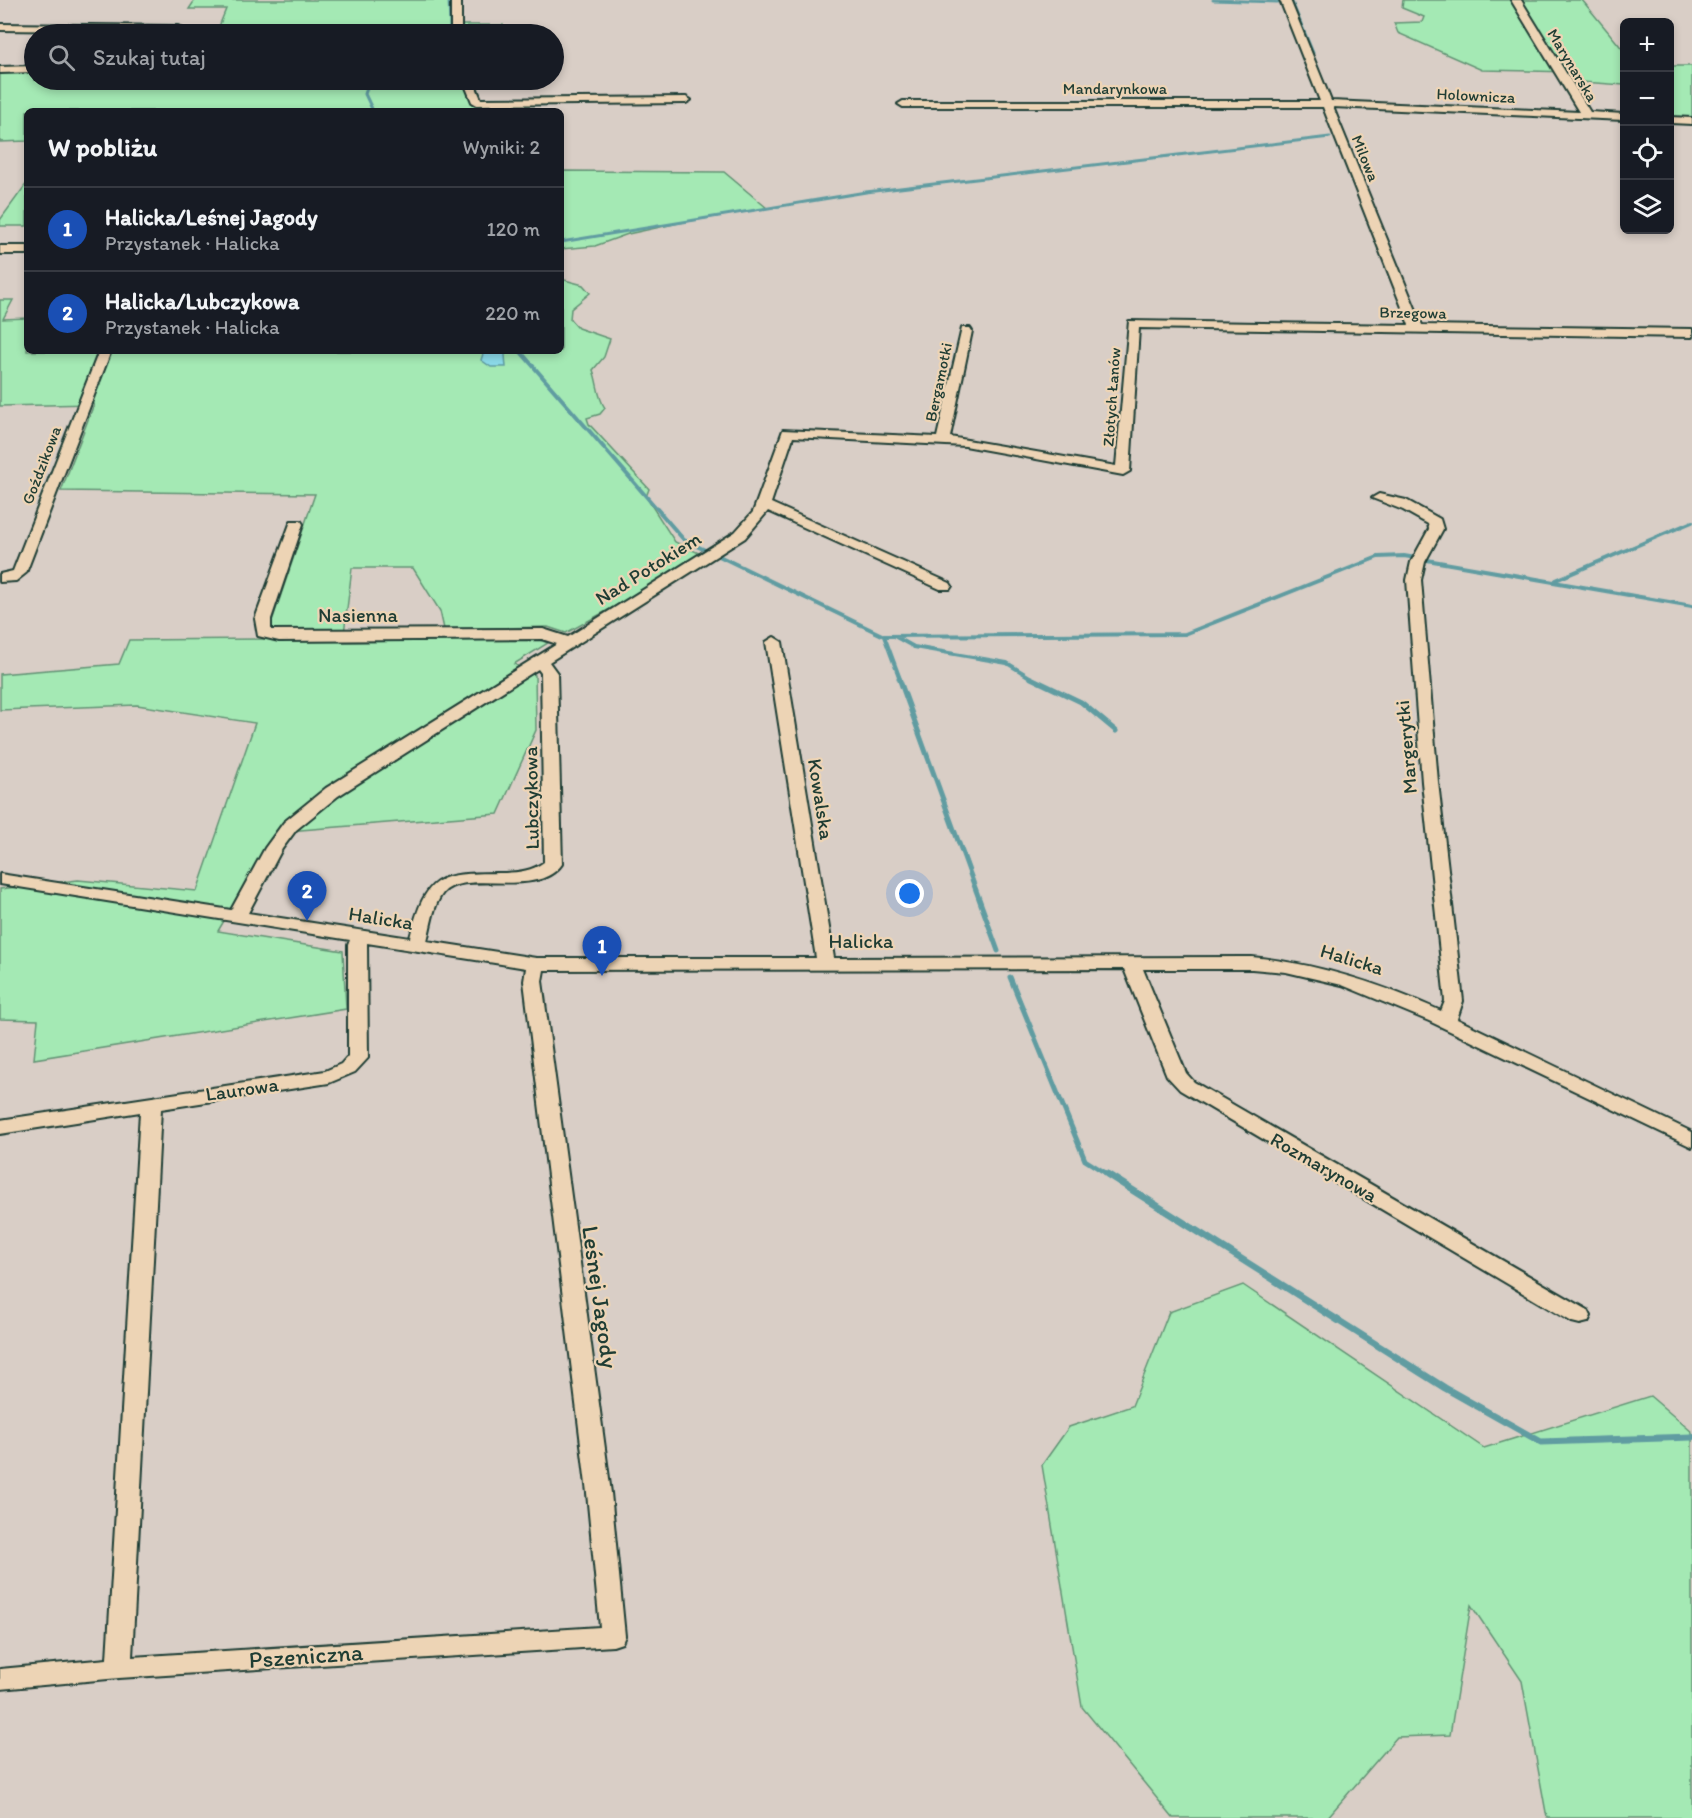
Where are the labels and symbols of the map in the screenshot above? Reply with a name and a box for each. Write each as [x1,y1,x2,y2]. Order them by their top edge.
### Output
street label: Marynarska [1543,25,1602,106]
street label: Mandarynkowa [1063,79,1168,98]
street label: Holownicza [1436,84,1517,107]
street label: Milowa [1348,132,1384,185]
street label: Brzegowa [1379,302,1447,323]
street label: Bergamotki [921,341,956,423]
street label: Złotych Łanów [1099,347,1124,447]
street label: Goździkowa [18,423,65,507]
street label: Nad Potokiem [591,526,706,610]
street label: Nasienna [318,603,399,627]
street label: Margerytki [1390,699,1422,795]
street label: Lubczykowa [518,745,544,850]
street label: Kowalska [803,757,839,842]
pin: 2 [288,872,326,921]
your location [895,879,924,908]
street label: Halicka [347,901,416,935]
pin: 1 [582,926,622,976]
street label: Halicka [829,929,894,953]
street label: Halicka [1317,938,1387,980]
street label: Laurowa [204,1072,281,1106]
street label: Rozmarynowa [1266,1127,1382,1208]
street label: Leśnej Jagody [576,1224,625,1370]
street label: Pszeniczna [248,1637,365,1674]

